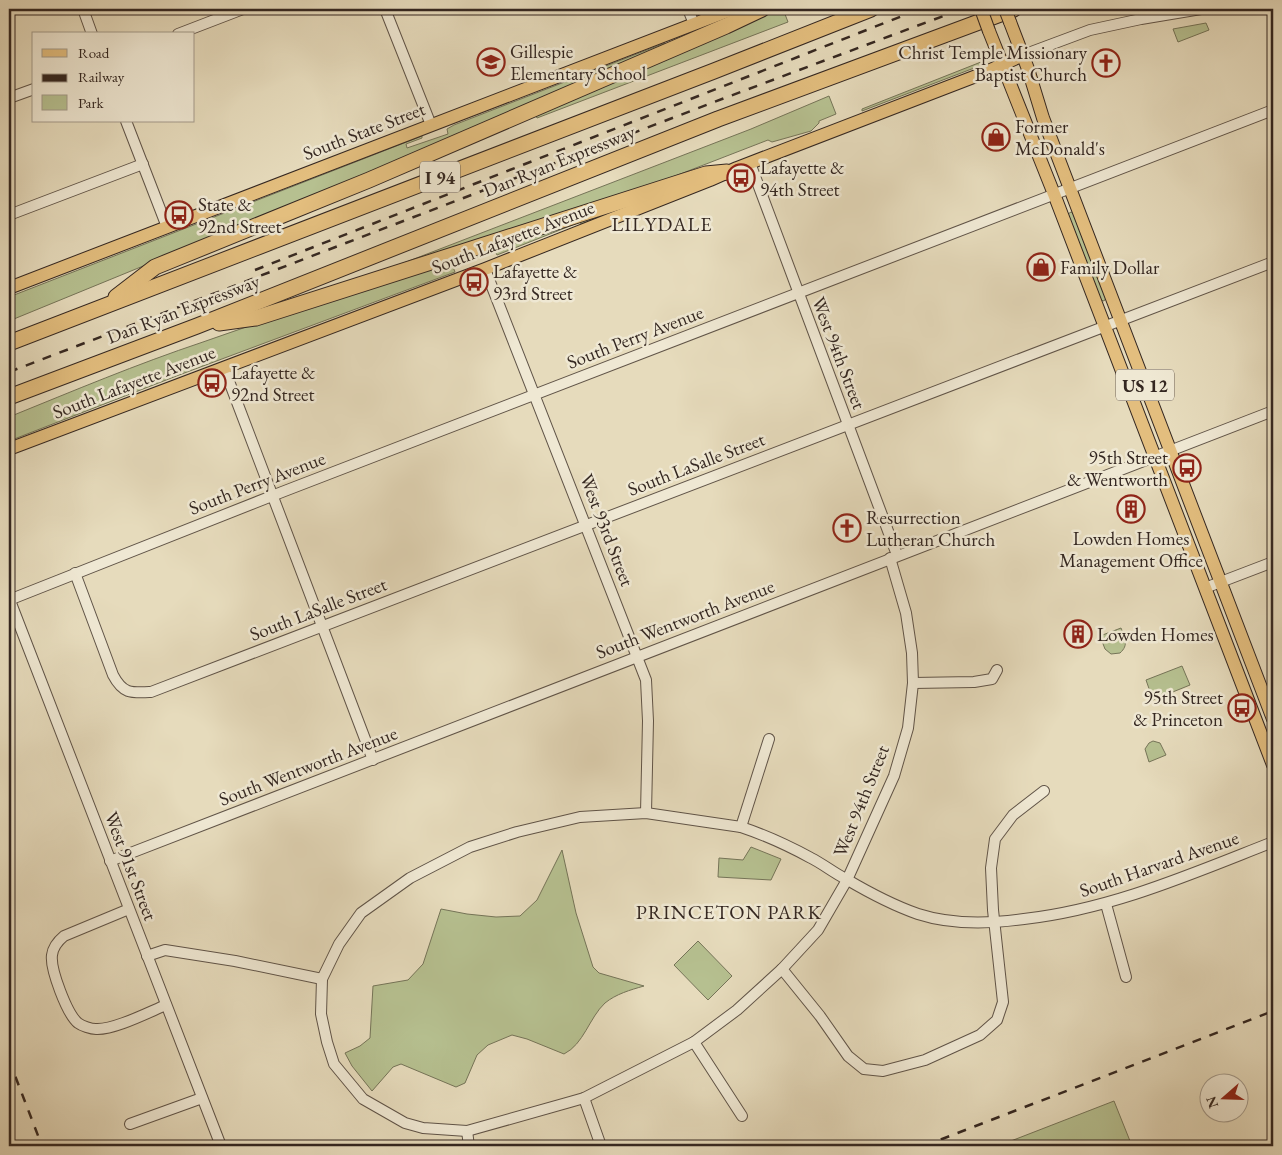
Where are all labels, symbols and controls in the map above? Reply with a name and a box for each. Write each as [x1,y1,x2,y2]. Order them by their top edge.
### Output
legend [32,32,195,122]
place label: Gillespie Elementary School [510,39,647,86]
place label: Christ Temple Missionary Baptist Church [898,40,1088,87]
text: Road [78,43,110,62]
school or university icon: Gillespie Elementary School [476,47,506,77]
church icon: Christ Temple Missionary Baptist Church [1091,48,1121,78]
text: Railway [78,67,125,86]
text: Park [78,93,105,112]
street label: South State Street [299,96,429,166]
place label: Former McDonald's [1015,114,1105,161]
street label: Dan Ryan Expressway [479,119,639,203]
shop icon: Former McDonald's [981,122,1011,152]
place label: Lafayette & 94th Street [760,155,844,202]
road number: I 94 [420,162,460,192]
bus stop icon: Lafayette & 94th Street [726,163,756,193]
place label: State & 92nd Street [198,192,281,239]
street label: South Lafayette Avenue [428,194,598,280]
bus stop icon: State & 92nd Street [164,200,194,230]
district label: LILYDALE [612,211,713,237]
shop icon: Family Dollar [1026,252,1056,282]
place label: Family Dollar [1060,255,1160,280]
place label: Lafayette & 93rd Street [493,259,577,306]
bus stop icon: Lafayette & 93rd Street [459,267,489,297]
street label: Dan Ryan Expressway [103,268,264,350]
street label: West 94th Street [806,293,872,413]
street label: South Perry Avenue [563,300,707,374]
street label: South Lafayette Avenue [49,339,219,425]
place label: Lafayette & 92nd Street [231,360,315,407]
bus stop icon: Lafayette & 92nd Street [197,368,227,398]
road number: US 12 [1116,370,1174,400]
street label: South LaSalle Street [624,426,768,502]
place label: 95th Street & Wentworth [1067,445,1168,492]
street label: South Perry Avenue [185,446,329,520]
bus stop icon: 95th Street & Wentworth [1172,453,1202,483]
street label: West 93rd Street [574,470,640,590]
building icon: Lowden Homes Management Office [1116,494,1146,524]
place label: Resurrection Lutheran Church [866,505,995,552]
church icon: Resurrection Lutheran Church [832,513,862,543]
place label: Lowden Homes Management Office [1059,526,1203,573]
street label: South LaSalle Street [246,571,390,647]
street label: South Wentworth Avenue [592,573,778,665]
building icon: Lowden Homes [1063,619,1093,649]
place label: Lowden Homes [1097,622,1214,647]
place label: 95th Street & Princeton [1133,685,1223,732]
bus stop icon: 95th Street & Princeton [1227,693,1257,723]
street label: South Wentworth Avenue [215,720,401,812]
street label: West 94th Street [827,741,895,861]
street label: West 91st Street [99,808,163,924]
street label: South Harvard Avenue [1076,825,1242,903]
district label: PRINCETON PARK [636,899,822,925]
north arrow [1200,1072,1250,1122]
text: N [1201,1093,1222,1111]

